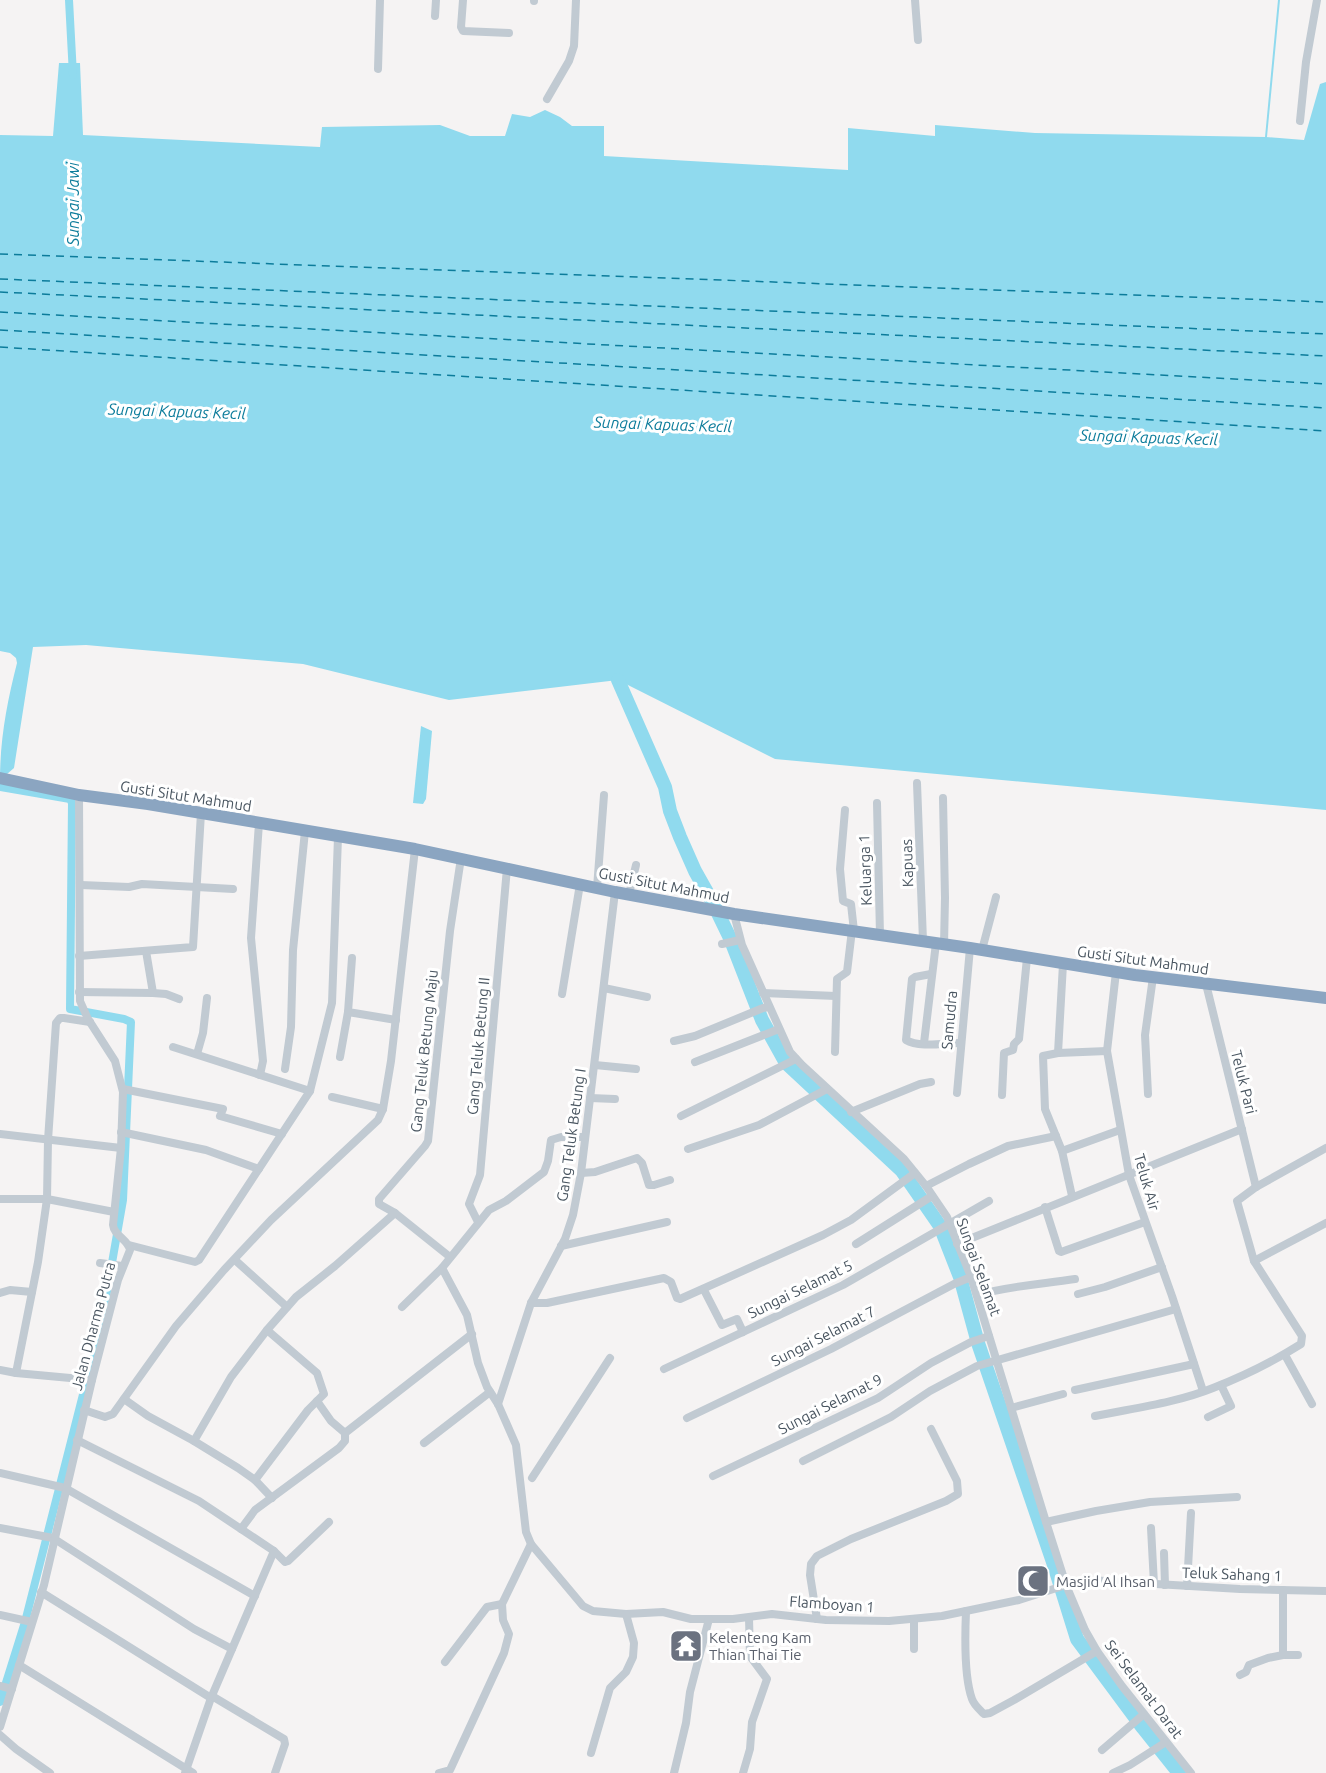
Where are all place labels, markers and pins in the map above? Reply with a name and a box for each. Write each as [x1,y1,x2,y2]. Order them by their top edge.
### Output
mosque icon: Masjid Al Ihsan [1015,1563,1051,1599]
place label: Masjid Al Ihsan [1056,1573,1155,1590]
temple icon: Kelenteng Kam Thian Thai Tie [668,1628,704,1664]
place label: Kelenteng Kam Thian Thai Tie [709,1629,812,1663]

